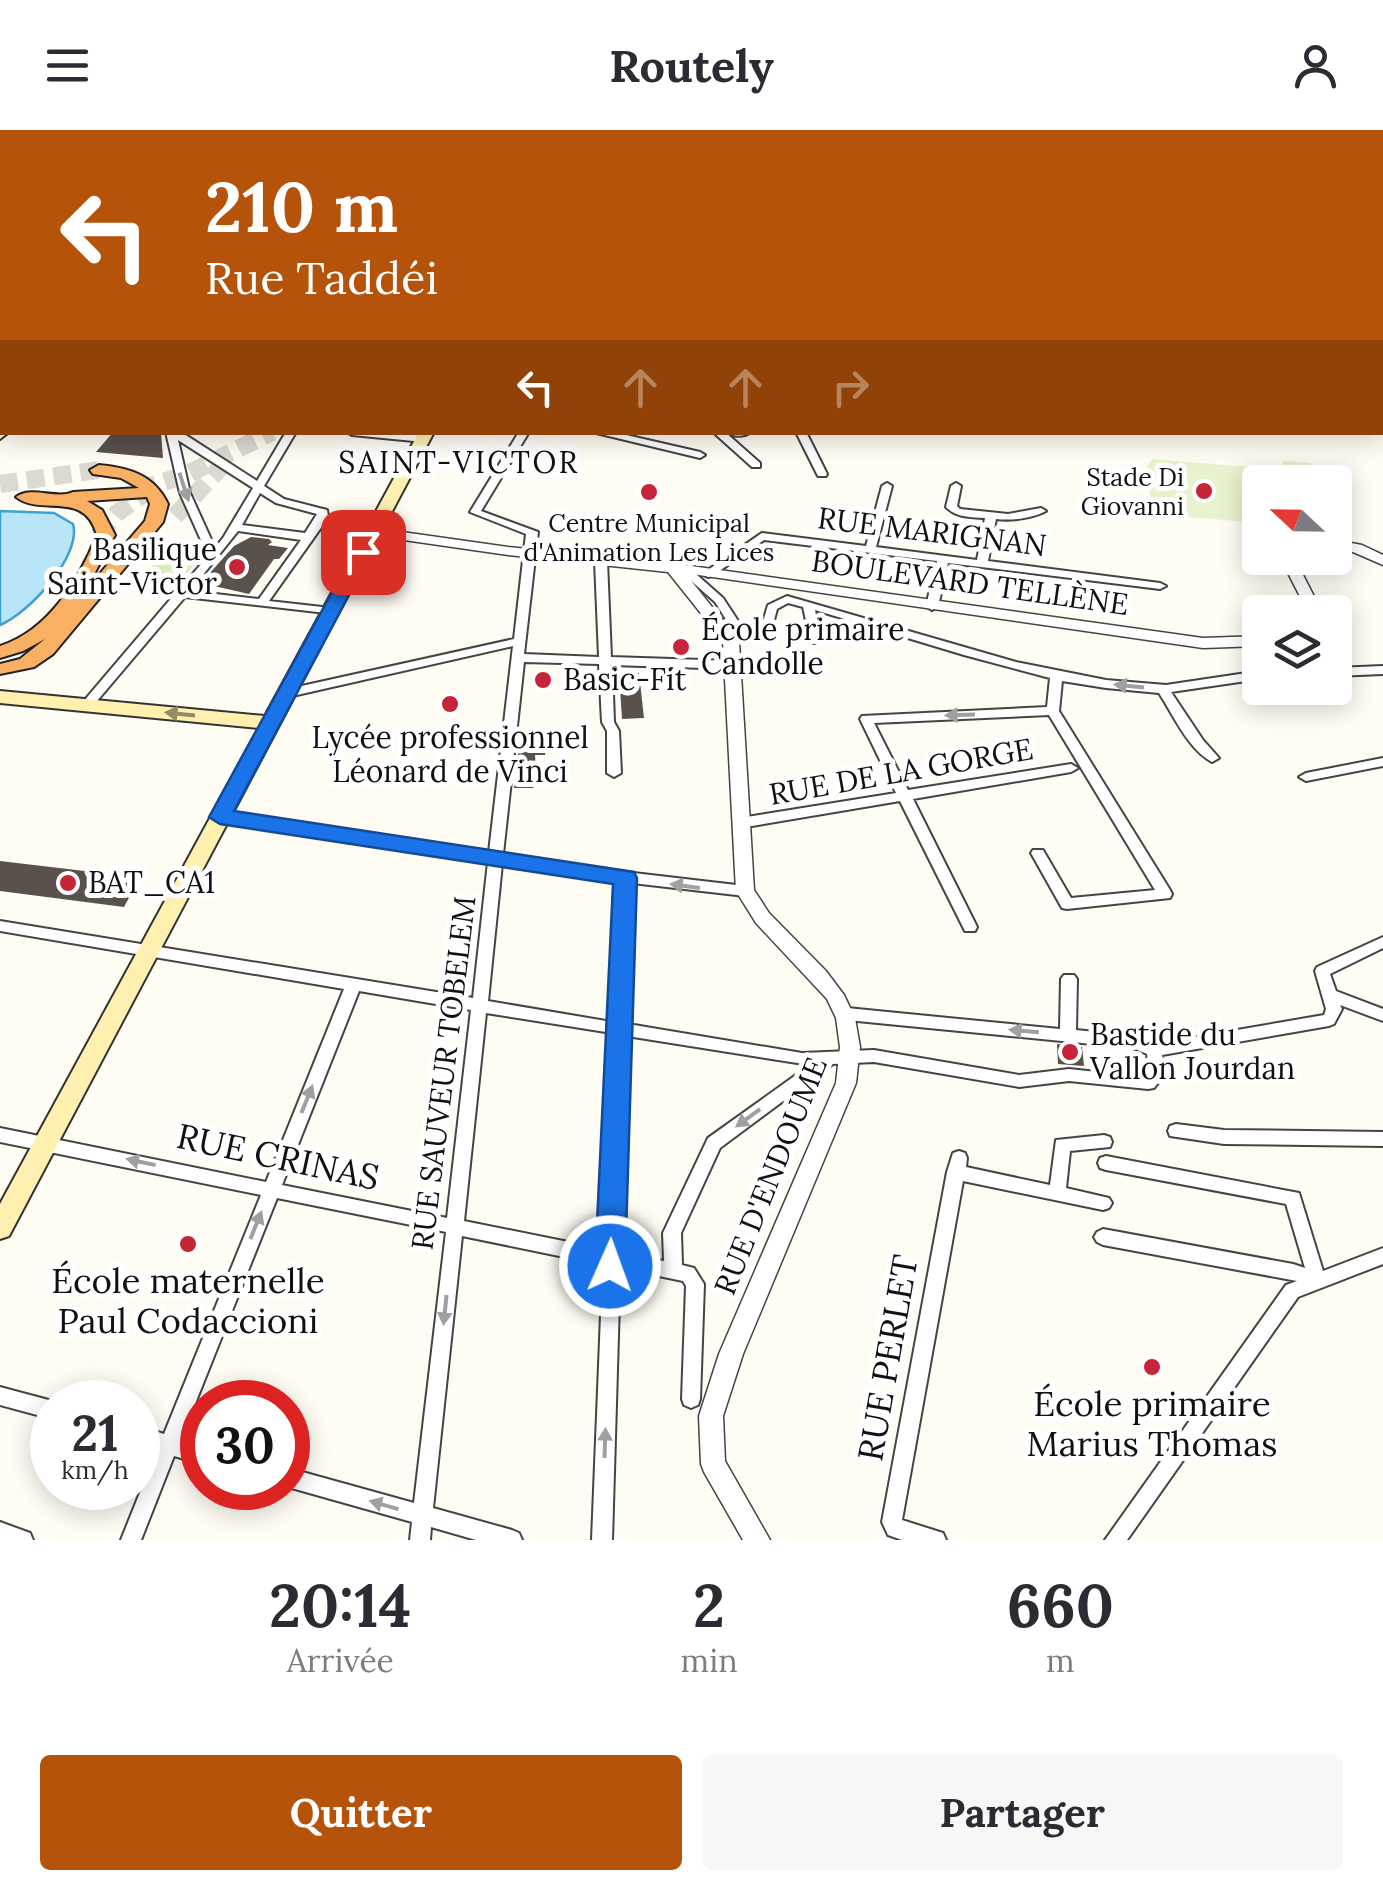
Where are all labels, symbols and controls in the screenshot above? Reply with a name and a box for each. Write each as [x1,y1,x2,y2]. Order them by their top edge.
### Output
text: Routely [609,37,774,94]
icon: menu [40,38,95,93]
icon: person [1288,38,1343,93]
text: 210 m [205,162,398,251]
icon: left [40,170,170,300]
text: Rue Taddéi [205,249,438,306]
icon: left [508,360,563,415]
icon: ahead [613,360,668,415]
icon: ahead [718,360,773,415]
icon: right [823,360,878,415]
district label: SAINT-VICTOR [338,443,580,481]
place label: Stade Di Giovanni [1081,461,1184,522]
north arrow [1242,465,1352,575]
map controls [1242,465,1352,705]
one-way arrow [178,472,193,502]
marker: Stade Di Giovanni [1193,480,1215,502]
marker: Centre Municipal d'Animation Les Lices [638,481,660,503]
street label: RUE MARIGNAN [816,498,1049,564]
place label: Centre Municipal d'Animation Les Lices [524,507,774,568]
pin [321,510,406,595]
icon: arrive [336,525,391,580]
place label: Basilique Saint-Victor [47,530,217,602]
street label: BOULEVARD TELLÈNE [809,541,1131,623]
marker: Basilique Saint-Victor [226,556,248,578]
button: layers [1242,595,1352,705]
place label: École primaire Candolle [701,610,904,682]
marker: École primaire Candolle [670,636,692,658]
place label: Basic-Fit [563,660,687,698]
marker: Basic-Fit [532,669,554,691]
one-way arrow [1112,678,1144,694]
marker: Lycée professionnel Léonard de Vinci [439,693,461,715]
one-way arrow [163,705,195,721]
one-way arrow [943,707,975,723]
place label: Lycée professionnel Léonard de Vinci [311,718,589,790]
street label: RUE DE LA GORGE [766,729,1036,813]
place label: BAT_CA1 [88,863,215,901]
marker: BAT_CA1 [57,872,79,894]
one-way arrow [669,877,700,893]
street label: RUE SAUVEUR TOBELEM [402,894,484,1252]
place label: Bastide du Vallon Jourdan [1089,1015,1295,1087]
one-way arrow [1007,1022,1039,1038]
marker: Bastide du Vallon Jourdan [1059,1041,1081,1063]
street label: RUE D'ENDOUME [705,1051,835,1300]
one-way arrow [299,1084,315,1114]
one-way arrow [735,1108,761,1127]
street label: RUE CRINAS [173,1113,383,1200]
one-way arrow [125,1154,156,1170]
one-way arrow [249,1209,265,1239]
position arrow [558,1214,662,1318]
marker: École maternelle Paul Codaccioni [177,1233,199,1255]
street label: RUE PERLET [847,1251,928,1464]
place label: École maternelle Paul Codaccioni [51,1258,325,1343]
one-way arrow [437,1295,453,1327]
marker: École primaire Marius Thomas [1141,1356,1163,1378]
speed limit sign: 30 [180,1380,310,1510]
place label: École primaire Marius Thomas [1027,1381,1277,1466]
text: 21 [72,1401,118,1465]
one-way arrow [597,1426,613,1458]
text: km/h [61,1454,129,1486]
one-way arrow [368,1497,399,1513]
text: 20:14 [269,1567,411,1643]
text: 2 [693,1567,725,1643]
text: 660 [1007,1567,1114,1643]
text: Arrivée [287,1640,394,1681]
text: min [681,1640,738,1681]
text: m [1046,1640,1075,1681]
button: Quitter [40,1755,682,1870]
button: Partager [702,1755,1343,1870]

